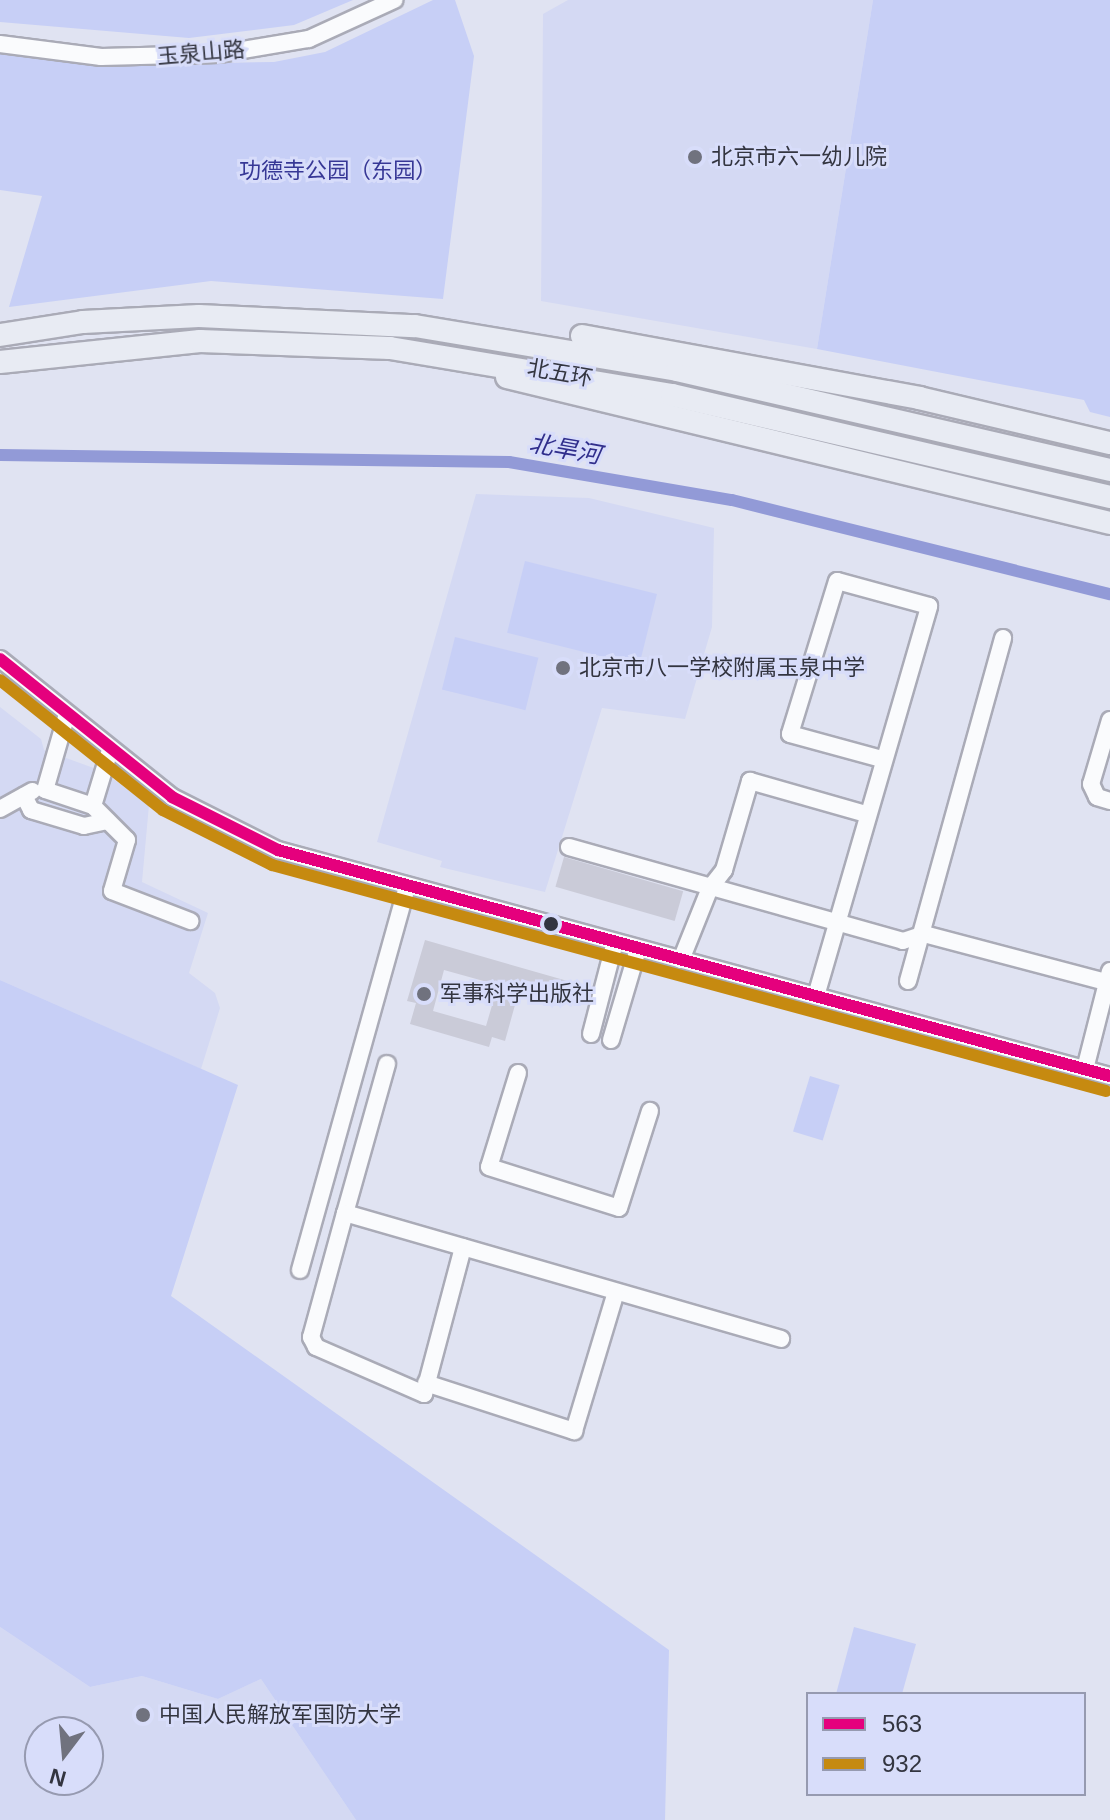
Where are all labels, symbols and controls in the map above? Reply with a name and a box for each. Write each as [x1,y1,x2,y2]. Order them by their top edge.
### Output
street label: 玉泉山路 [156,36,246,70]
place label: 北京市六一幼儿院 [711,144,887,170]
marker: 北京市六一幼儿院 [686,148,704,166]
park label: 功德寺公园（东园） [239,158,437,184]
street label: 北五环 [525,354,595,392]
water label: 北旱河 [527,429,603,469]
place label: 北京市八一学校附属玉泉中学 [579,655,865,681]
marker: 北京市八一学校附属玉泉中学 [554,659,572,677]
unlabelled marker [543,916,559,932]
place label: 军事科学出版社 [440,981,594,1007]
marker: 军事科学出版社 [415,985,433,1003]
legend [806,1692,1086,1796]
place label: 中国人民解放军国防大学 [159,1702,401,1728]
marker: 中国人民解放军国防大学 [134,1706,152,1724]
text: 563 [882,1710,922,1737]
north arrow [24,1716,104,1796]
text: 932 [882,1750,922,1777]
text: N [47,1763,69,1792]

